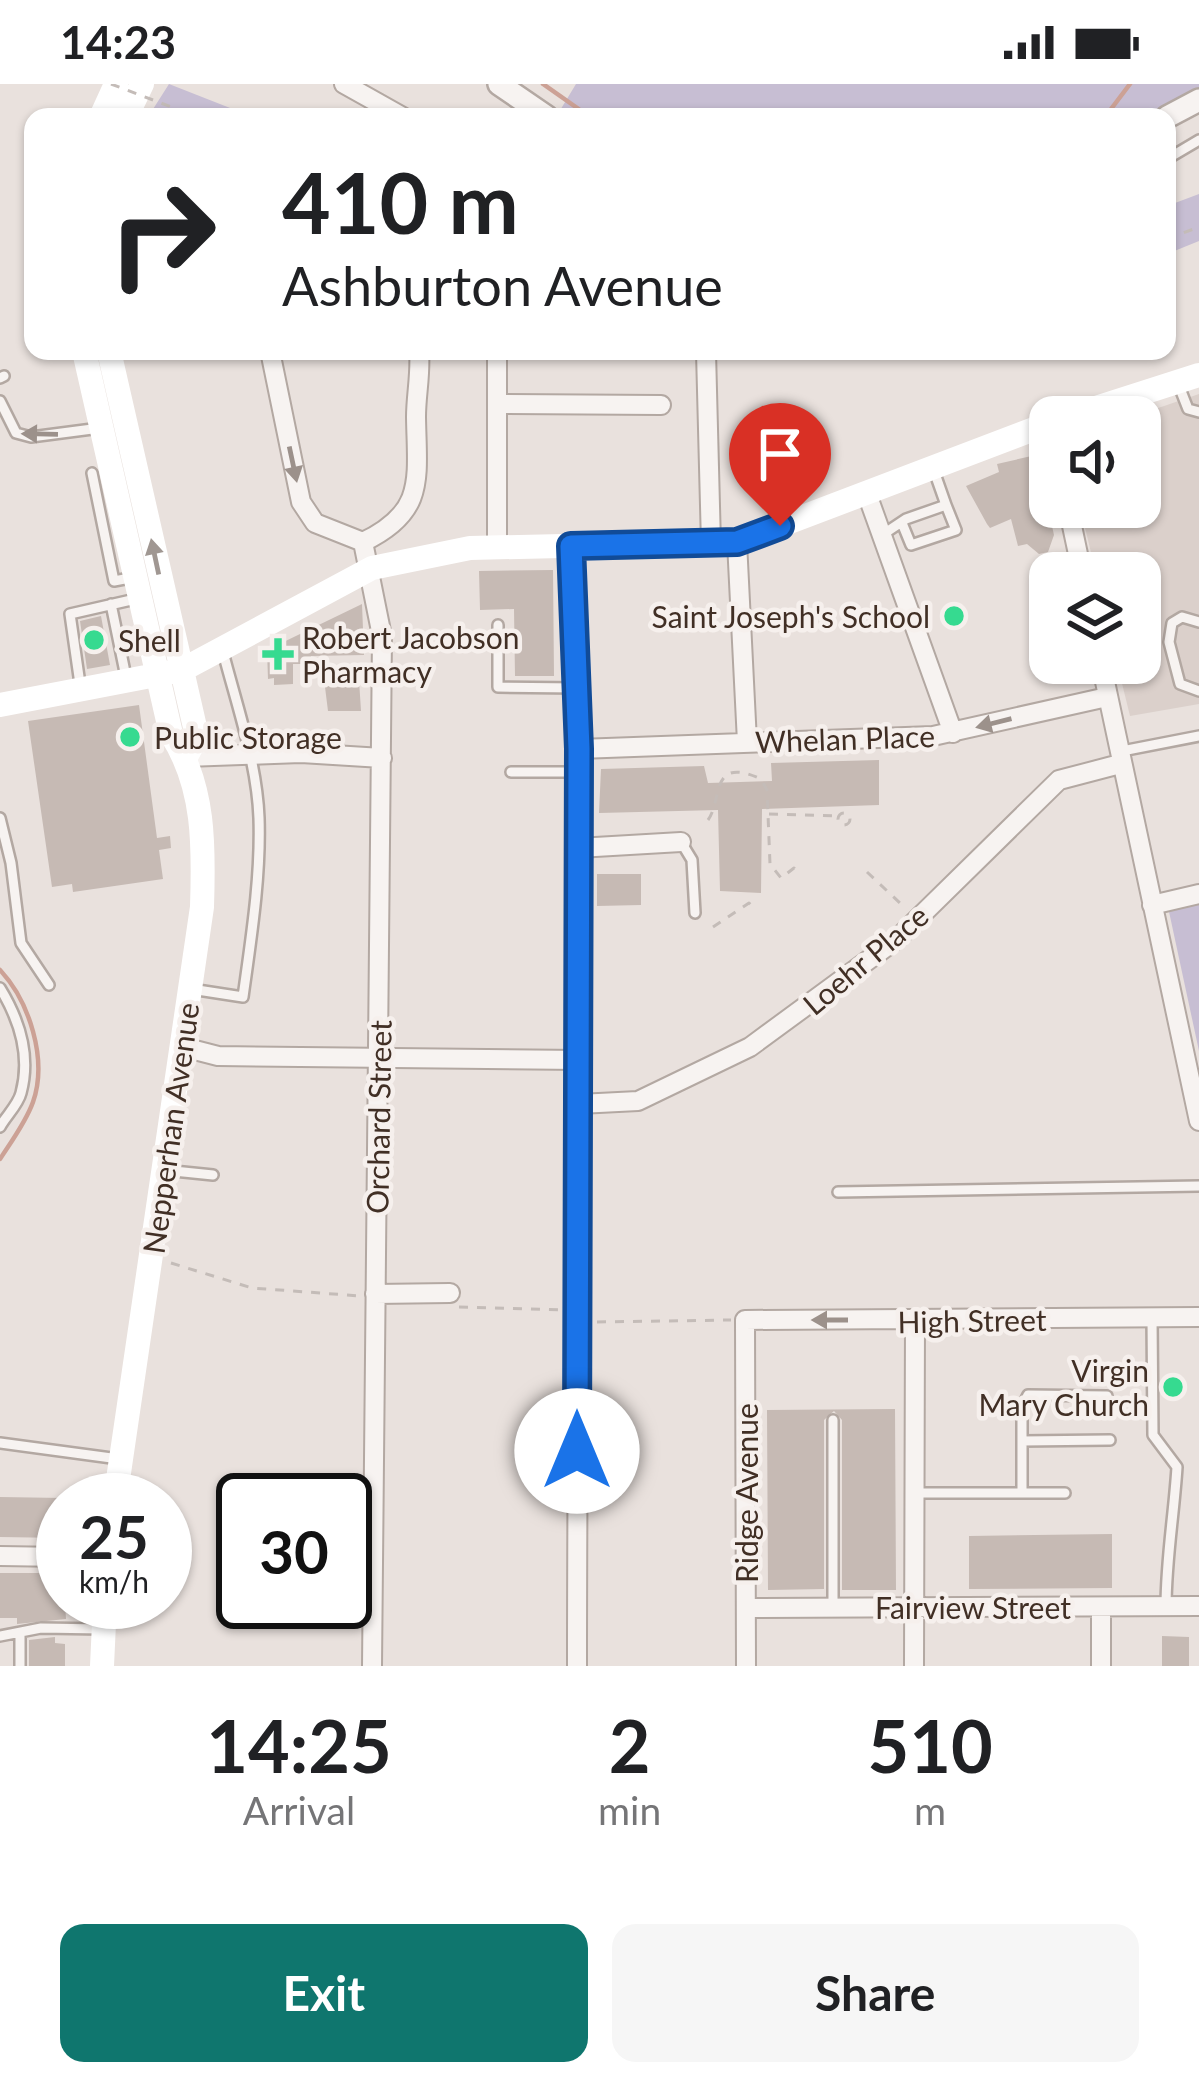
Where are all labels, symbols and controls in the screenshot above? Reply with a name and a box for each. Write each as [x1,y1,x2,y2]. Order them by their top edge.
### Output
text: 14:23 [60,15,176,69]
text: 410 m [282,151,519,252]
icon: right [84,156,240,312]
text: Ashburton Avenue [282,253,723,318]
map controls [1029,396,1161,684]
button: sound [1029,396,1161,528]
pin [729,403,831,526]
icon: arrive [747,421,813,487]
one-way arrow [20,425,58,444]
one-way arrow [285,446,304,484]
one-way arrow [144,537,163,575]
button: layers [1029,552,1161,684]
place label: Saint Joseph's School [652,598,930,634]
marker: Saint Joseph's School [941,603,967,629]
place label: Robert Jacobson Pharmacy [302,619,520,689]
place label: Shell [118,622,181,658]
marker: Shell [81,627,107,653]
marker: Robert Jacobson Pharmacy [265,641,291,667]
one-way arrow [975,714,1012,733]
street label: Whelan Place [755,717,935,759]
place label: Public Storage [154,719,342,755]
marker: Public Storage [117,724,143,750]
street label: Loehr Place [795,896,935,1022]
street label: Nepperhan Avenue [135,1000,205,1256]
street label: Orchard Street [358,1020,398,1214]
street label: High Street [897,1301,1047,1339]
one-way arrow [810,1310,848,1330]
place label: Virgin Mary Church [978,1352,1149,1422]
marker: Virgin Mary Church [1160,1374,1186,1400]
position arrow [514,1388,640,1514]
street label: Ridge Avenue [728,1403,764,1583]
speed limit sign: 30 [216,1473,372,1629]
text: 25 [79,1500,149,1572]
text: km/h [79,1563,149,1599]
street label: Fairview Street [875,1589,1071,1625]
text: 14:25 [206,1702,392,1788]
text: 2 [609,1702,651,1788]
text: 510 [867,1702,993,1788]
text: Arrival [243,1787,355,1833]
text: min [598,1787,661,1833]
text: m [914,1787,946,1833]
button: Exit [60,1924,588,2062]
button: Share [612,1924,1139,2062]

